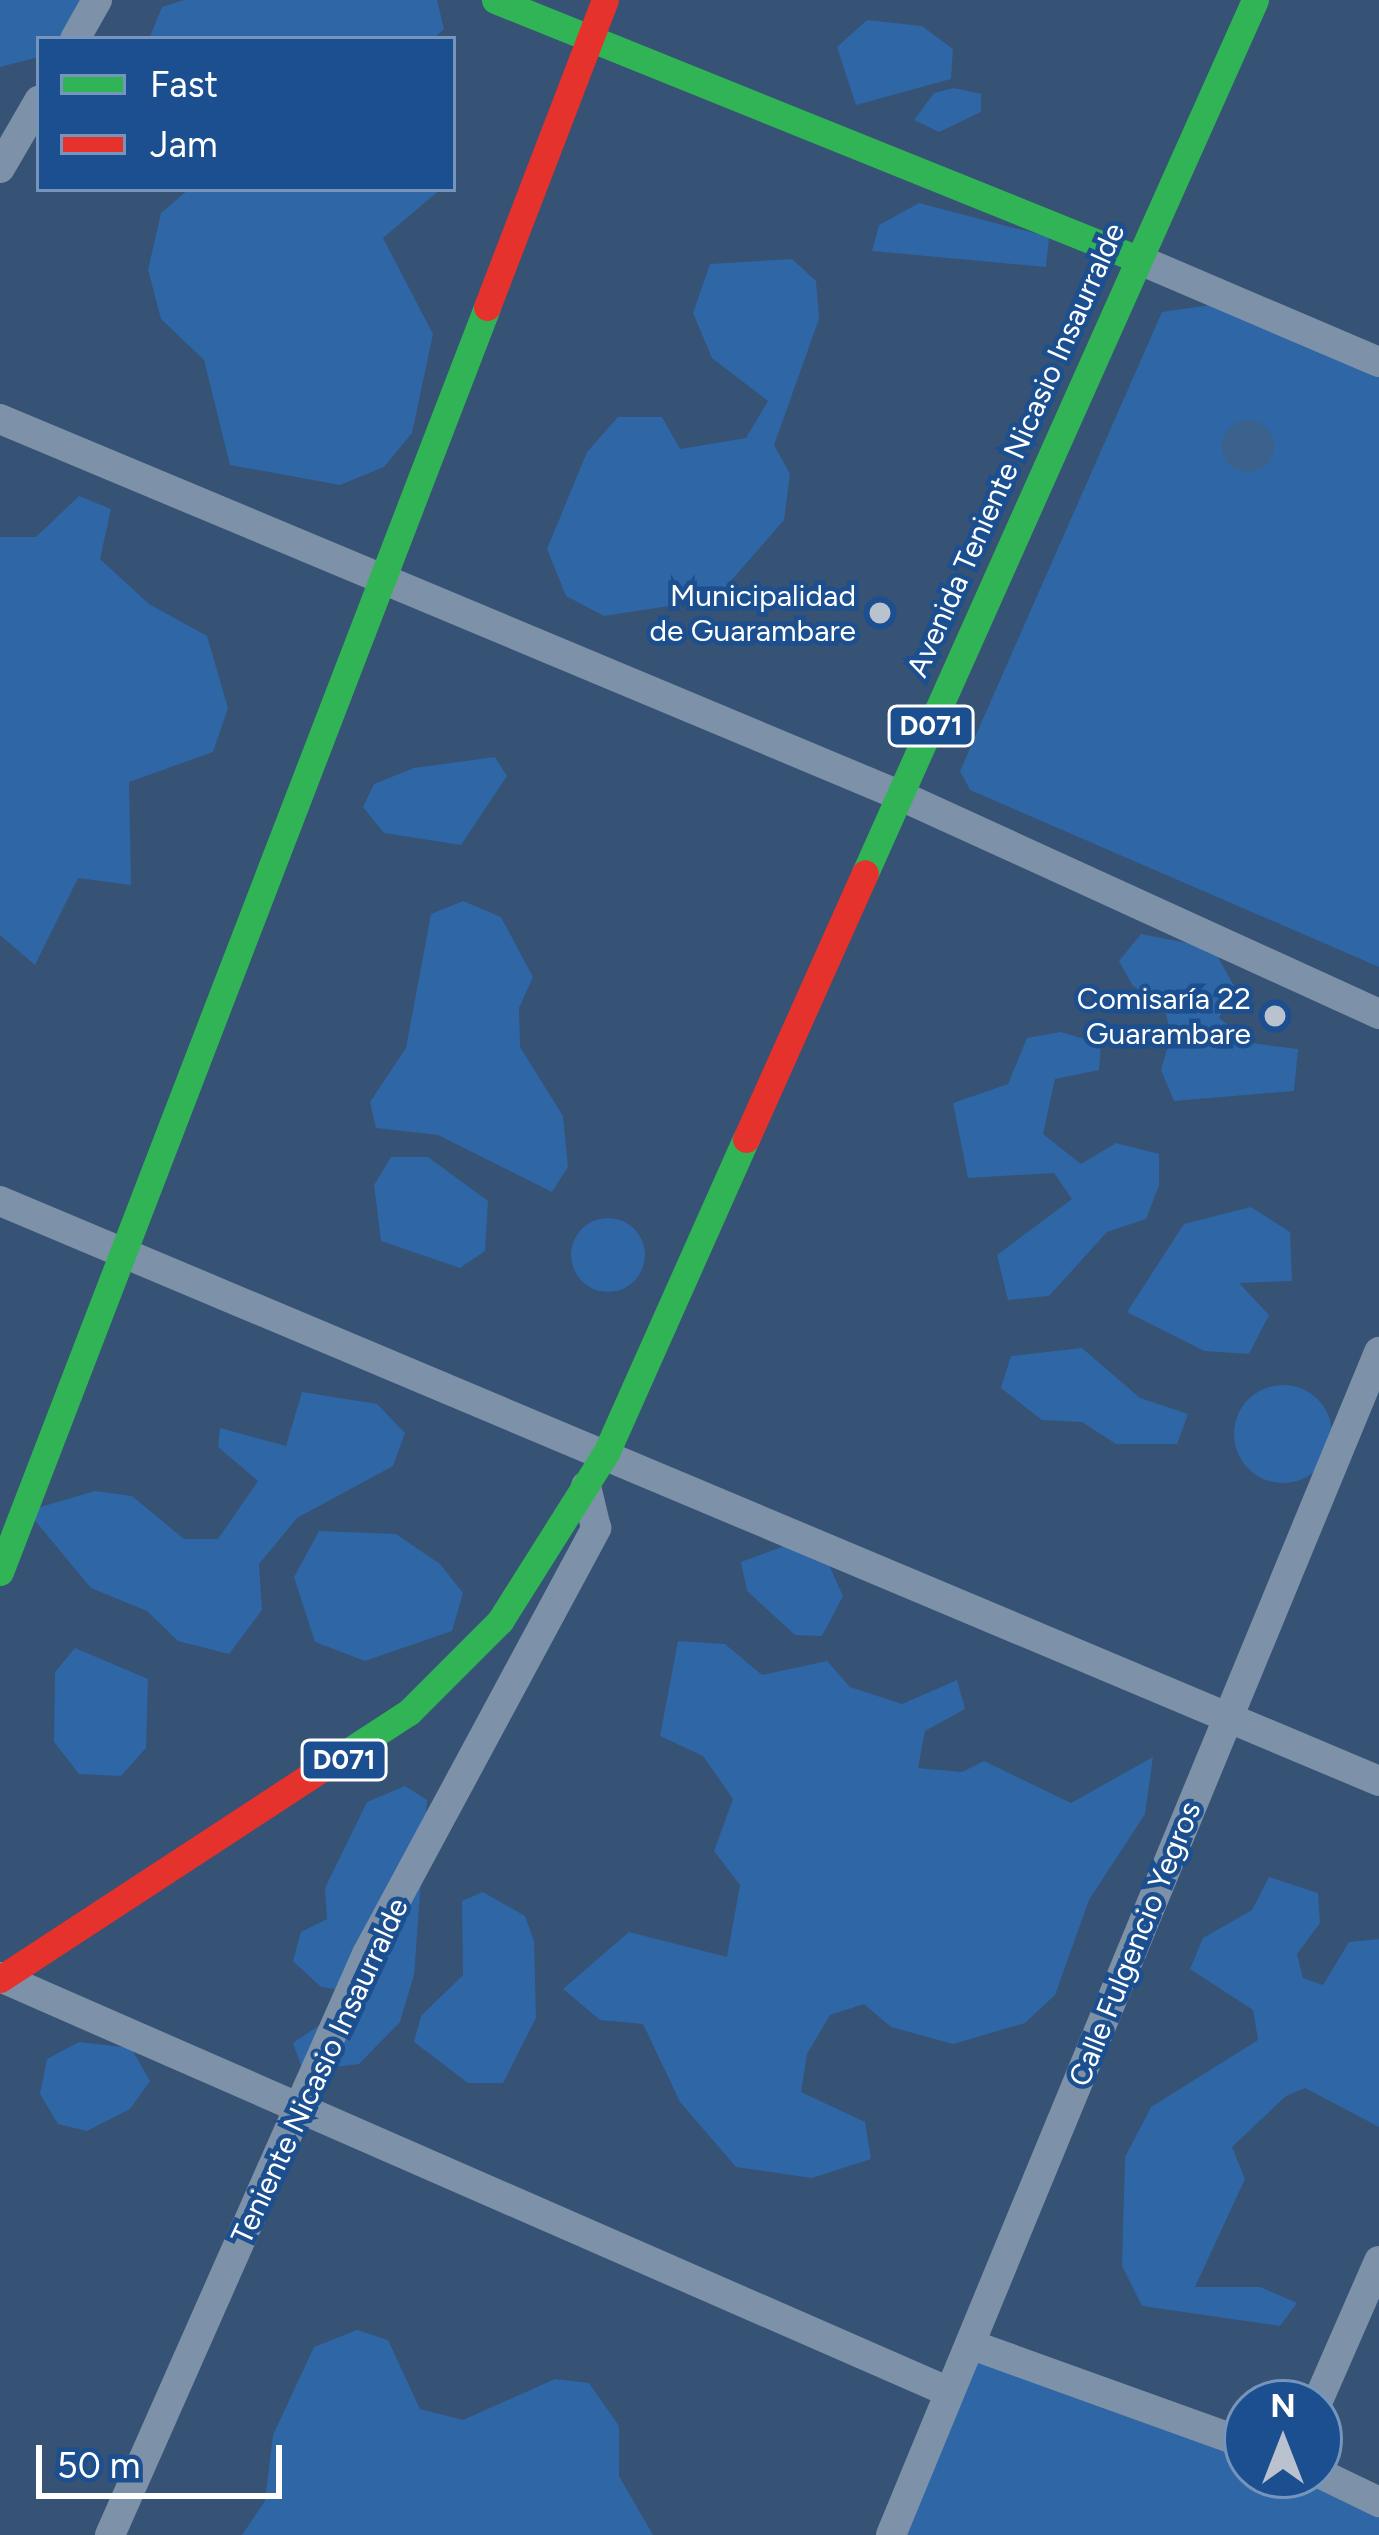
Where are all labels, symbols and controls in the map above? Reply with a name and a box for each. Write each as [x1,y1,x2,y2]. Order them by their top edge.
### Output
legend [36,36,456,192]
text: Fast [150,63,218,106]
text: Jam [150,123,218,166]
street label: Avenida Teniente Nicasio Insaurralde [899,217,1133,683]
place label: Municipalidad de Guarambare [649,578,856,648]
marker: Municipalidad de Guarambare [867,600,893,626]
road number: D071 [886,705,976,747]
place label: Comisaría 22 Guarambare [1077,981,1251,1052]
marker: Comisaría 22 Guarambare [1262,1003,1288,1029]
road number: D071 [299,1739,389,1781]
street label: Calle Fulgencio Yegros [1061,1796,1209,2092]
street label: Teniente Nicasio Insaurralde [224,1892,416,2250]
north arrow [1223,2379,1343,2499]
text: N [1270,2386,1296,2425]
scale bar [42,2421,288,2495]
text: 50 m [57,2444,140,2487]

